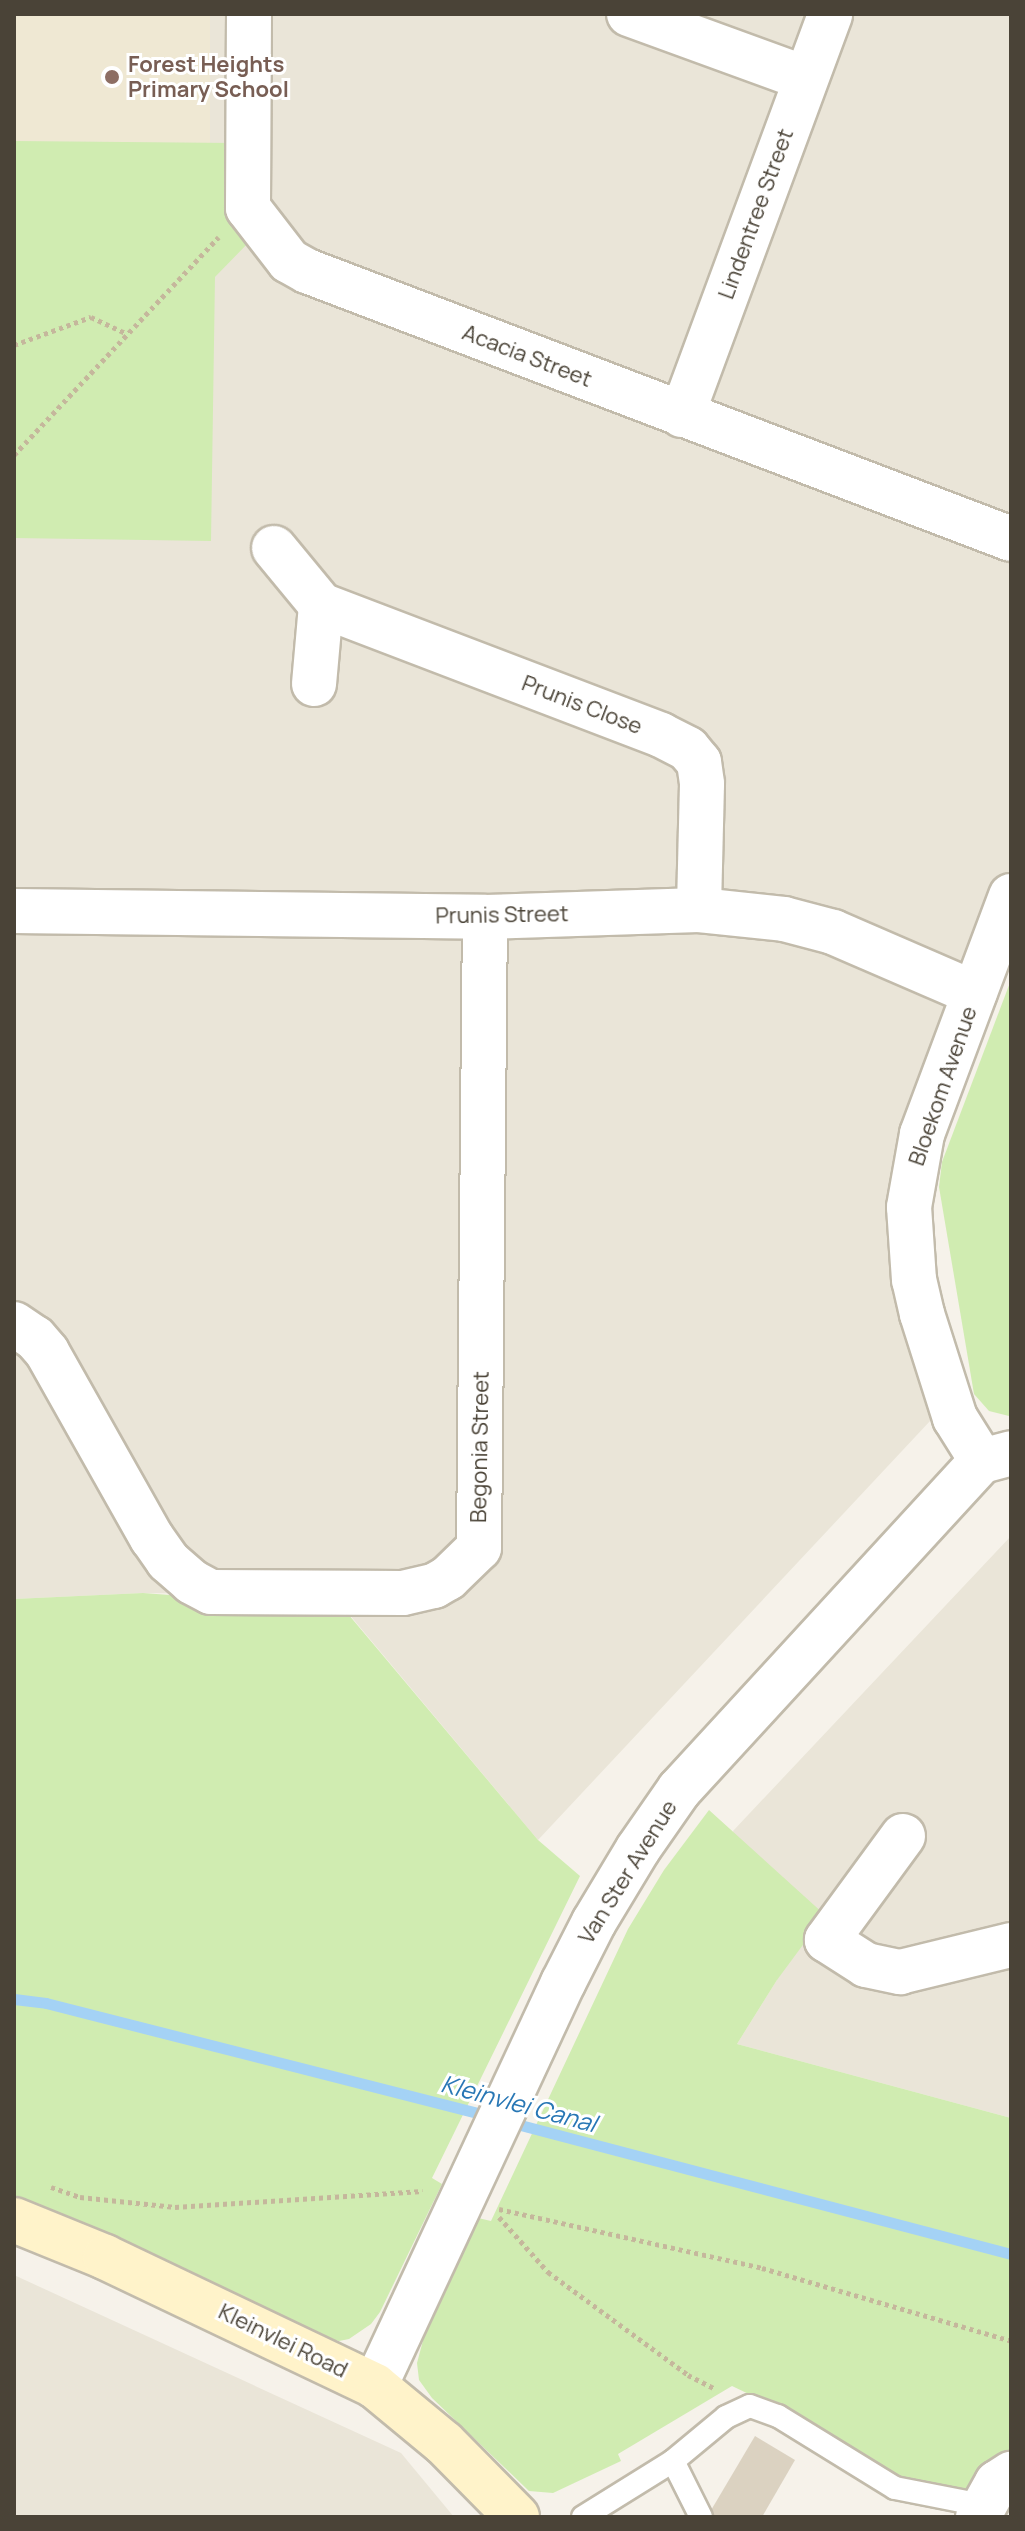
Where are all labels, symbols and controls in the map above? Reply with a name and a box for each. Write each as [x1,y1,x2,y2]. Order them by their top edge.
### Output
place label: Forest Heights Primary School [128,51,289,102]
marker: Forest Heights Primary School [103,68,121,86]
street label: Lindentree Street [713,125,799,303]
street label: Acacia Street [459,319,595,393]
street label: Prunis Close [518,670,646,740]
street label: Prunis Street [435,901,569,929]
street label: Bloekom Avenue [903,1003,983,1169]
street label: Begonia Street [465,1371,495,1523]
street label: Van Ster Avenue [573,1795,683,1949]
water label: Kleinvlei Canal [438,2068,600,2138]
street label: Kleinvlei Road [214,2298,352,2384]

